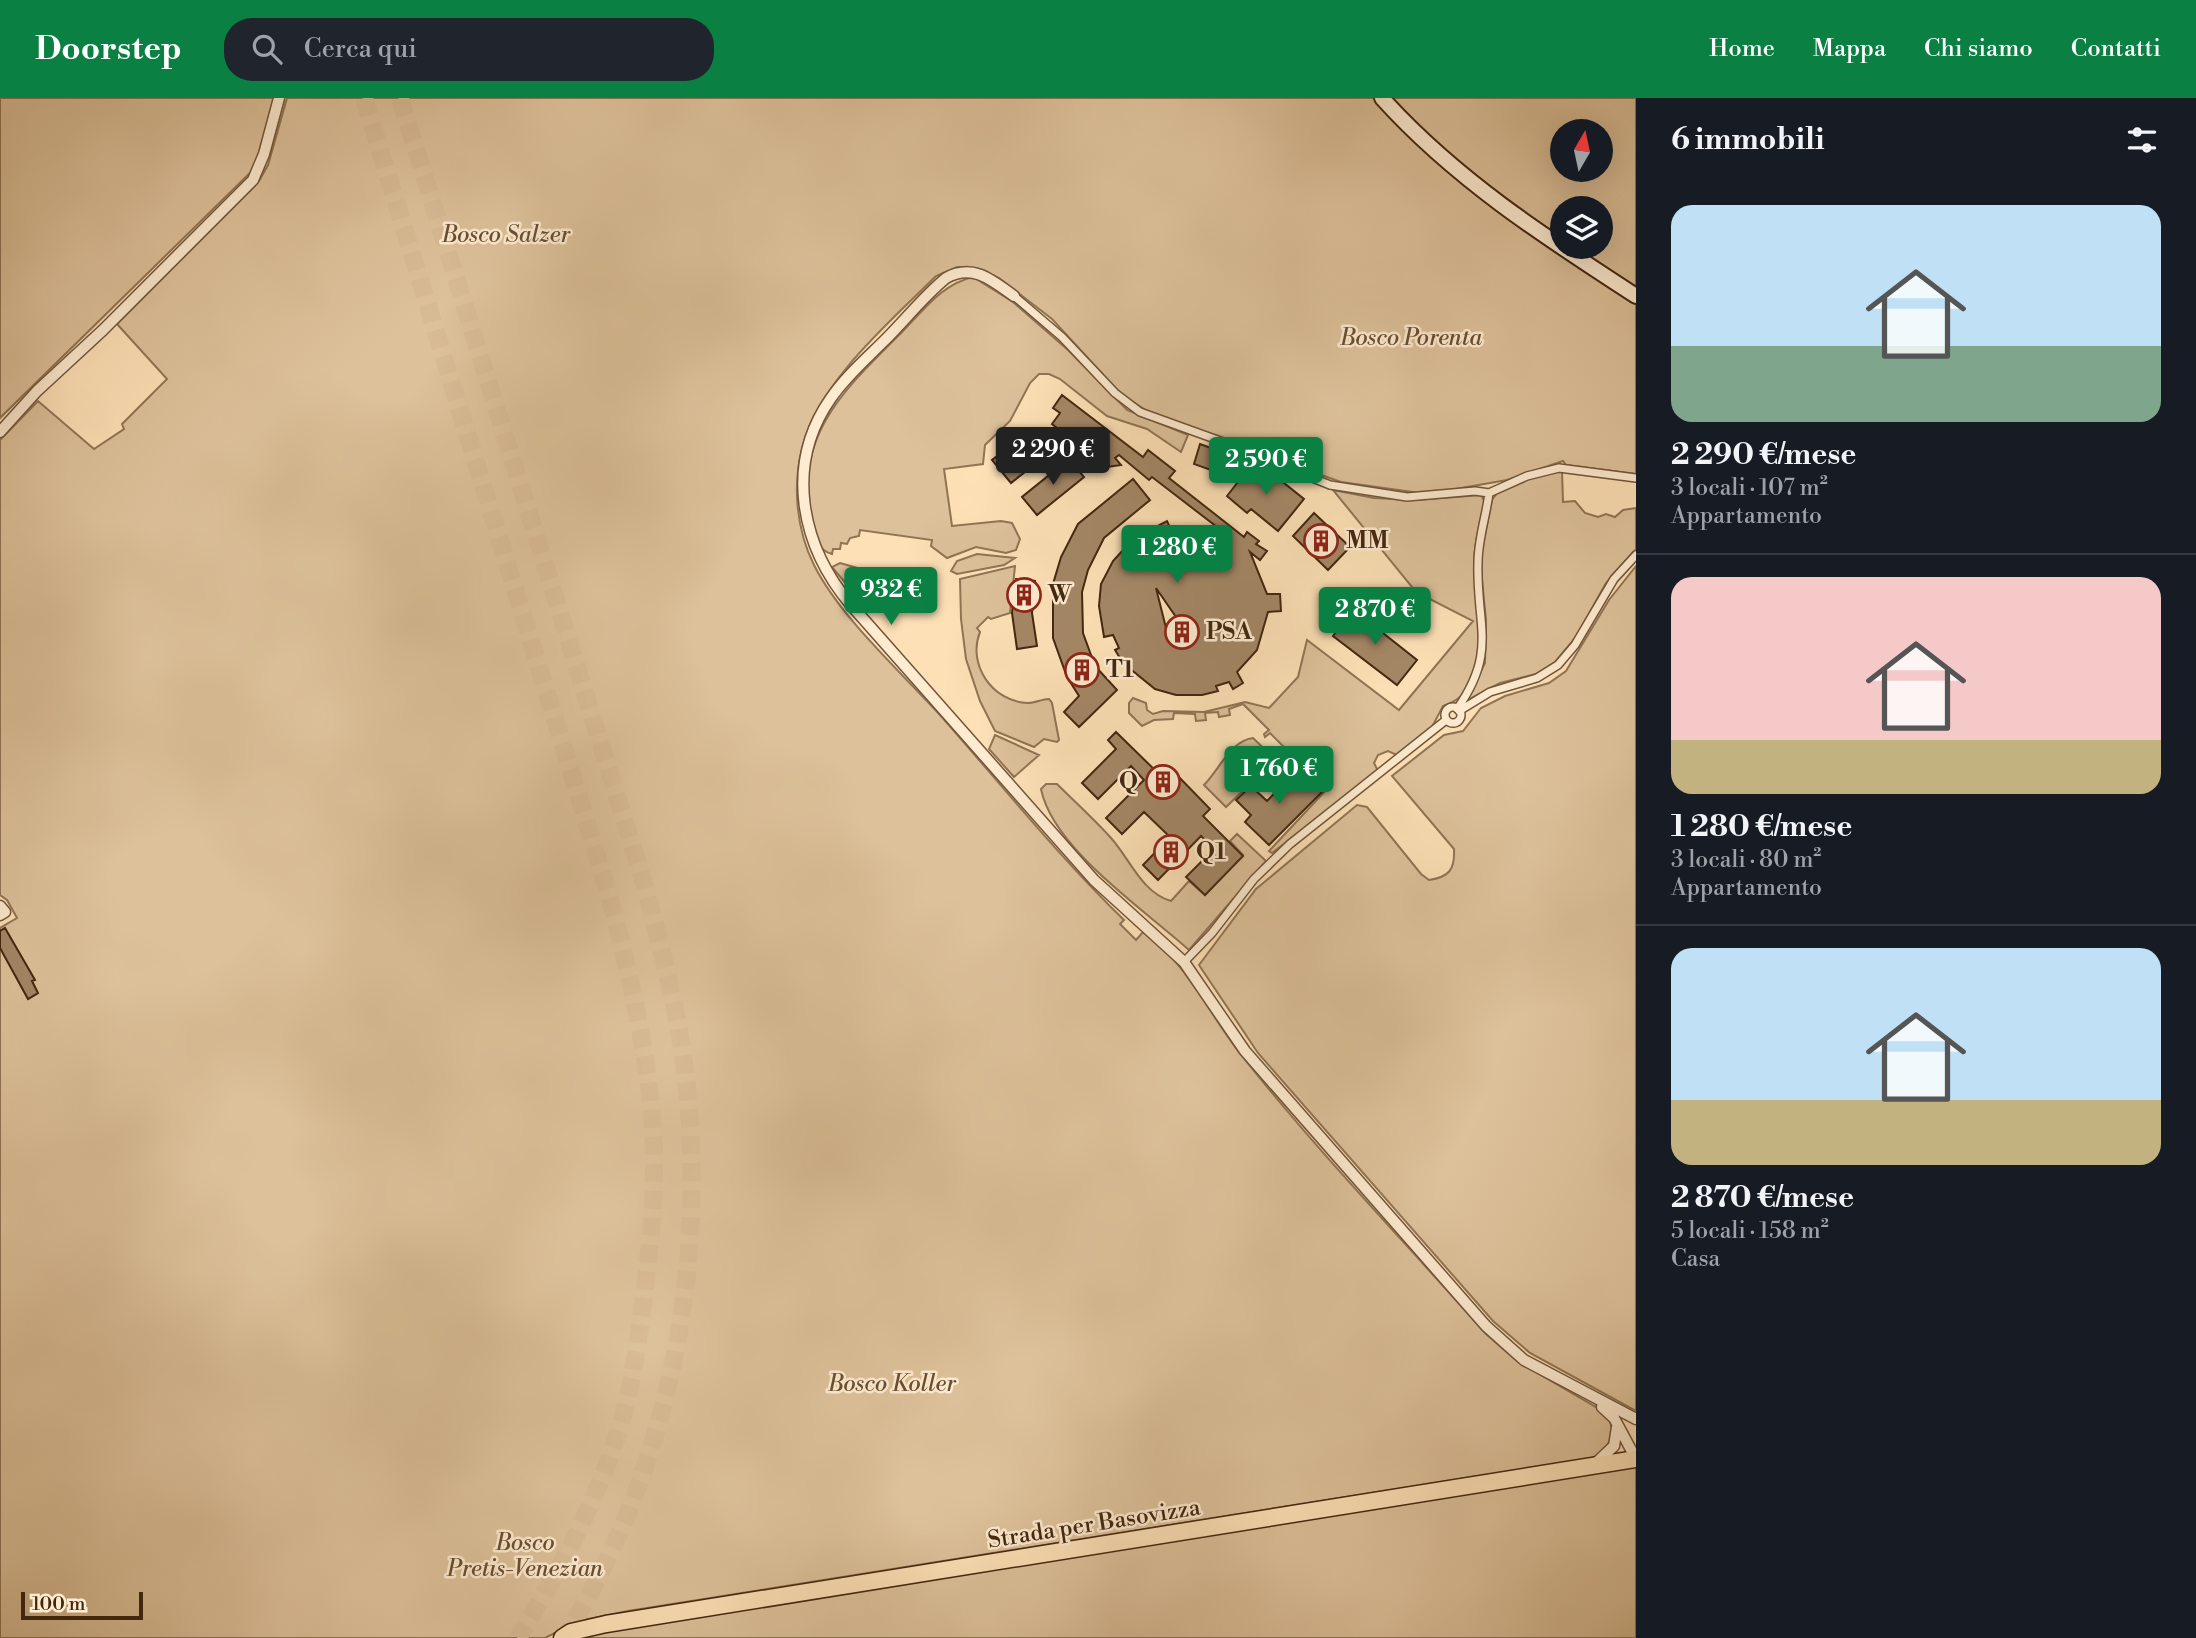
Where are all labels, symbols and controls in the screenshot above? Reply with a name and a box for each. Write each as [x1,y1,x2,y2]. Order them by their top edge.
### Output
search box [224,18,714,81]
text: Doorstep [35,29,182,70]
icon: search [248,30,286,68]
text: Cerca qui [304,33,417,65]
text: Home [1709,34,1775,64]
text: Mappa [1813,34,1886,64]
text: Chi siamo [1924,34,2033,64]
text: Contatti [2071,34,2161,64]
north arrow [1550,119,1614,182]
map controls [1550,119,1613,259]
text: 6 immobili [1671,121,1824,159]
icon: filters [2123,121,2161,159]
button: layers [1550,196,1613,259]
park label: Bosco Salzer [441,221,571,249]
icon: home [1853,251,1979,377]
park label: Bosco Porenta [1339,324,1482,352]
pin: 2 290 € [988,428,1118,487]
text: 2 290 € [1012,436,1094,464]
text: 2 290 €/mese [1671,436,1856,474]
pin: 2 590 € [1201,438,1331,497]
text: 2 590 € [1225,446,1307,474]
text: 3 locali · 107 m² [1671,474,1828,502]
text: Appartamento [1671,502,1822,530]
building icon: MM [1302,522,1340,560]
pin: 1 280 € [1112,526,1242,585]
place label: MM [1346,527,1389,555]
text: 1 280 € [1137,534,1217,562]
pin: 932 € [842,568,940,627]
text: 932 € [860,576,922,604]
building icon: W [1005,576,1043,614]
place label: W [1047,581,1072,609]
pin: 2 870 € [1310,588,1440,647]
text: 2 870 € [1335,596,1415,624]
building icon: PSA [1163,613,1201,651]
place label: PSA [1206,618,1252,646]
icon: home [1853,623,1979,749]
building icon: T1 [1063,651,1101,689]
place label: T1 [1106,656,1134,684]
pin: 1 760 € [1214,746,1344,806]
text: 1 760 € [1240,755,1318,783]
building icon: Q [1144,763,1182,801]
place label: Q [1119,768,1138,796]
text: 1 280 €/mese [1671,808,1852,846]
building icon: Q1 [1152,833,1190,871]
place label: Q1 [1196,838,1226,866]
text: 3 locali · 80 m² [1671,846,1821,874]
text: Appartamento [1671,874,1822,902]
icon: home [1853,994,1979,1120]
text: 2 870 €/mese [1671,1179,1854,1217]
text: 5 locali · 158 m² [1671,1217,1829,1245]
text: Casa [1671,1245,1720,1273]
park label: Bosco Koller [827,1370,957,1398]
street label: Strada per Basovizza [986,1493,1203,1555]
park label: Bosco Pretis-Venezian [446,1529,604,1583]
scale bar [21,1589,144,1621]
text: 100 m [32,1592,85,1616]

